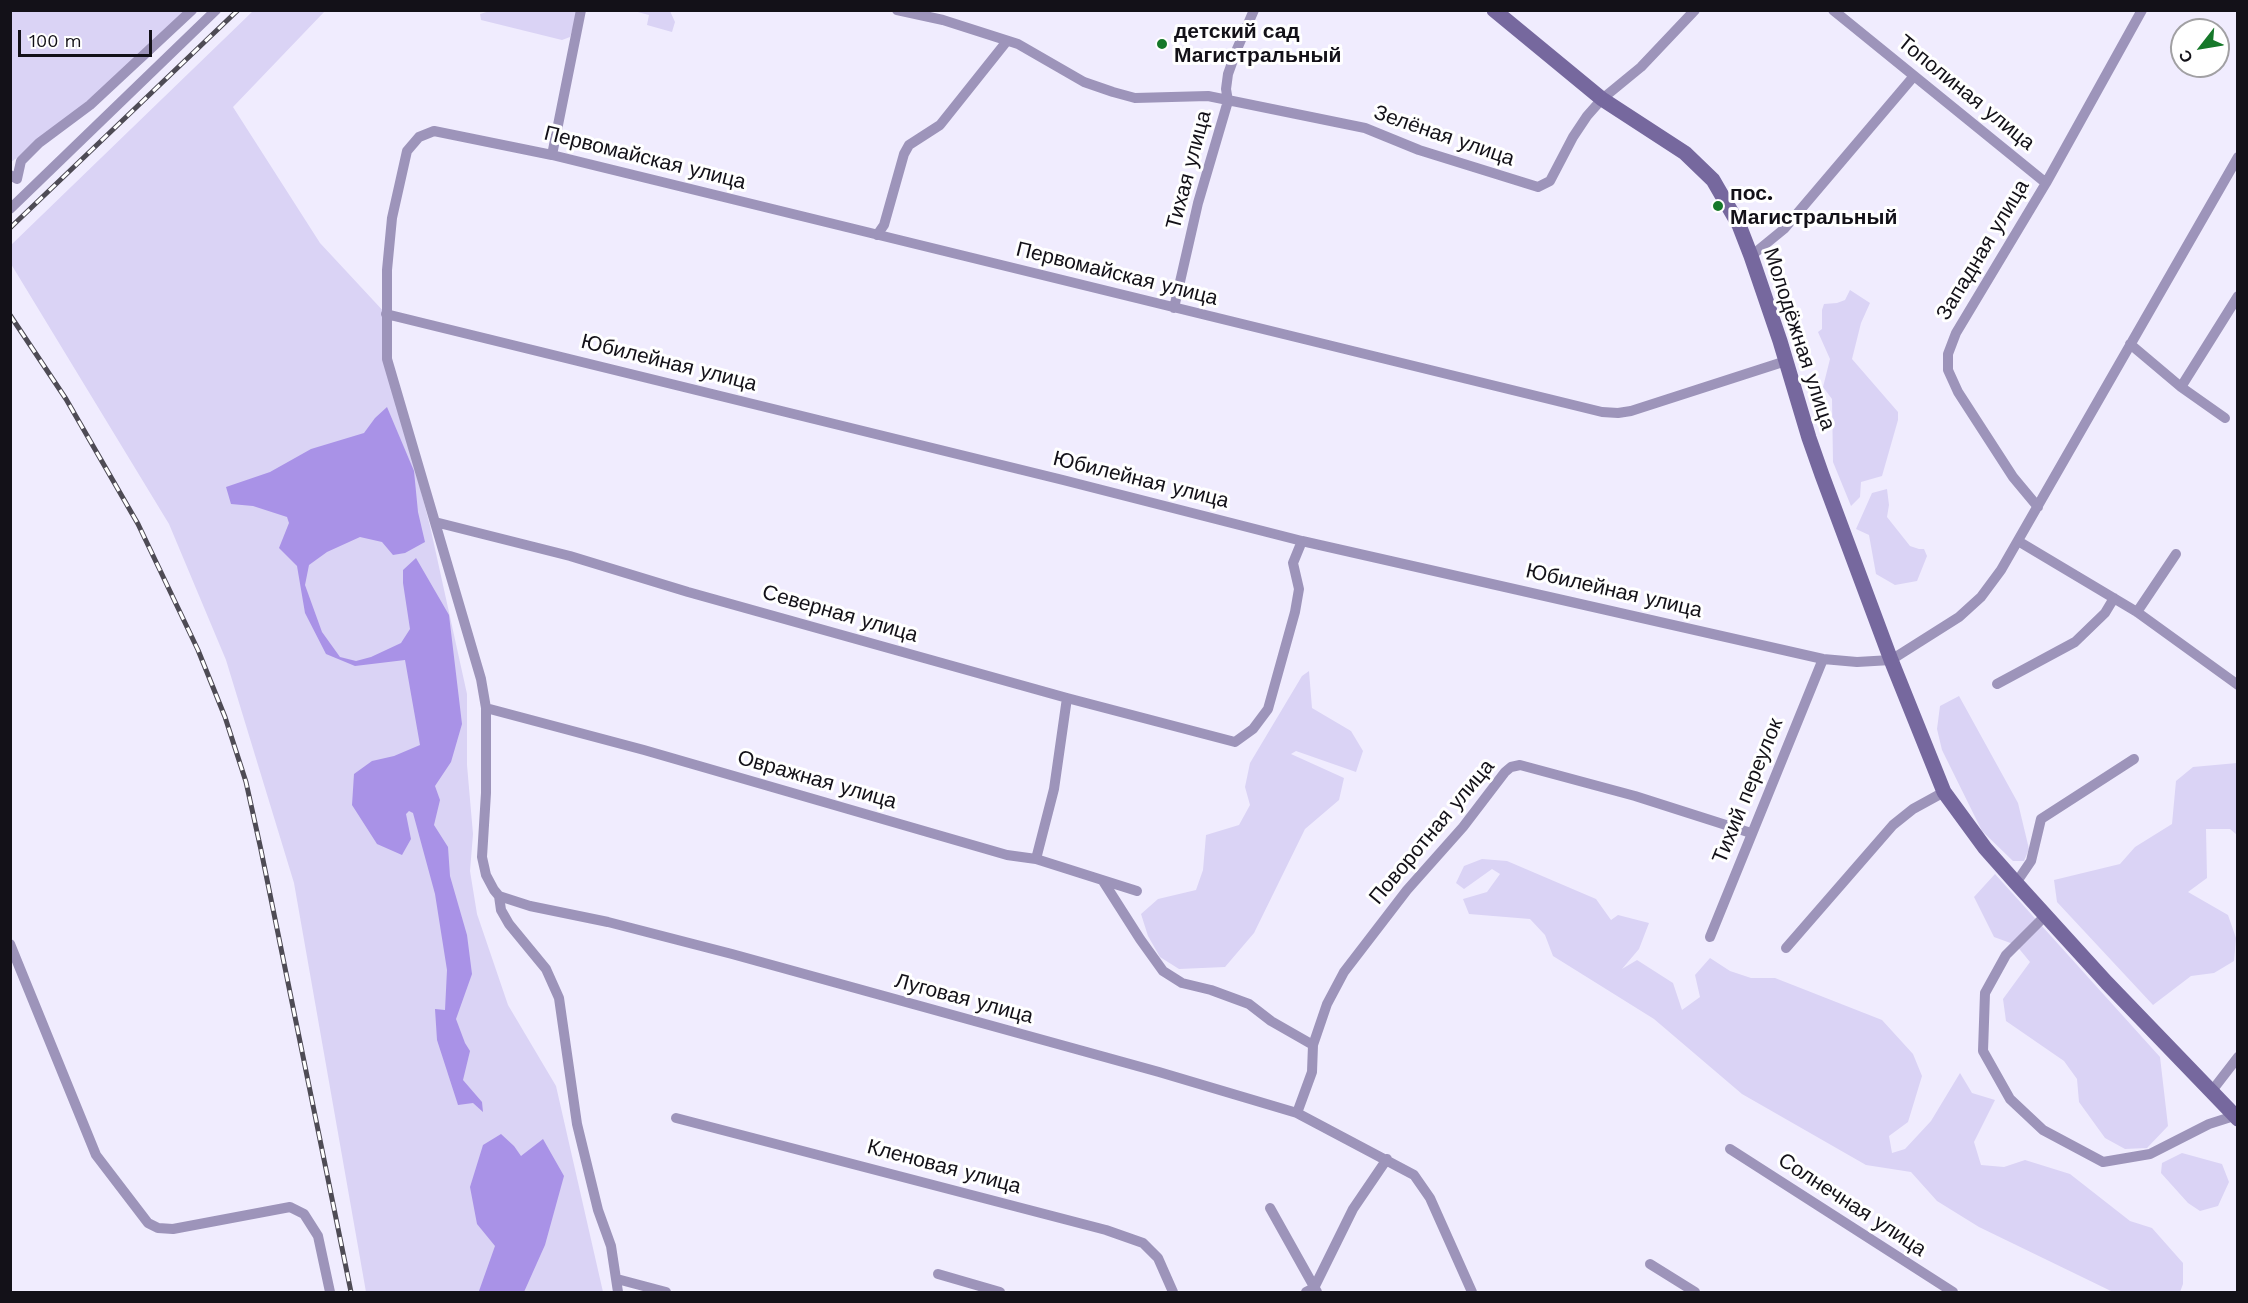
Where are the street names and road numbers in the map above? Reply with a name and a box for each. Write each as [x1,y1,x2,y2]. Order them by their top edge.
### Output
street label: Тополиная улица [1892,30,2040,156]
street label: Зелёная улица [1370,100,1518,172]
street label: Тихая улица [1161,108,1217,232]
street label: Первомайская улица [542,121,748,195]
street label: Западная улица [1931,175,2035,325]
street label: Первомайская улица [1014,237,1220,311]
street label: Молодёжная улица [1758,245,1840,433]
street label: Юбилейная улица [579,329,759,397]
street label: Юбилейная улица [1051,446,1231,514]
street label: Юбилейная улица [1523,558,1705,624]
street label: Северная улица [759,580,921,648]
street label: Тихий переулок [1707,715,1789,867]
street label: Овражная улица [734,745,900,815]
street label: Поворотная улица [1364,754,1500,910]
street label: Луговая улица [892,968,1036,1030]
street label: Кленовая улица [864,1134,1024,1200]
street label: Солнечная улица [1773,1148,1931,1262]

